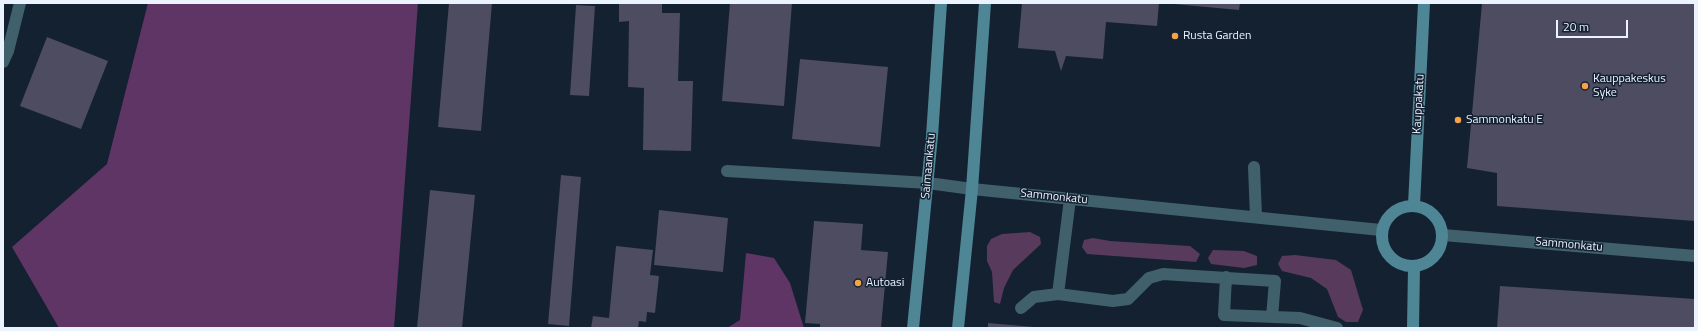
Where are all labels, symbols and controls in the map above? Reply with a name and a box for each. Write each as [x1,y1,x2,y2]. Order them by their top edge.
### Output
scale bar [1558,12,1630,38]
text: 20 m [1563,17,1589,36]
place label: Rusta Garden [1183,29,1251,43]
marker: Rusta Garden [1170,31,1180,41]
place label: Kauppakeskus Syke [1593,72,1666,100]
street label: Kauppakatu [1410,74,1428,134]
marker: Kauppakeskus Syke [1580,81,1590,91]
place label: Sammonkatu E [1466,113,1543,127]
marker: Sammonkatu E [1453,115,1463,125]
street label: Saimaankatu [919,133,939,199]
street label: Sammonkatu [1020,186,1088,208]
street label: Sammonkatu [1535,235,1603,255]
place label: Autoasi [866,276,904,290]
marker: Autoasi [853,278,863,288]

